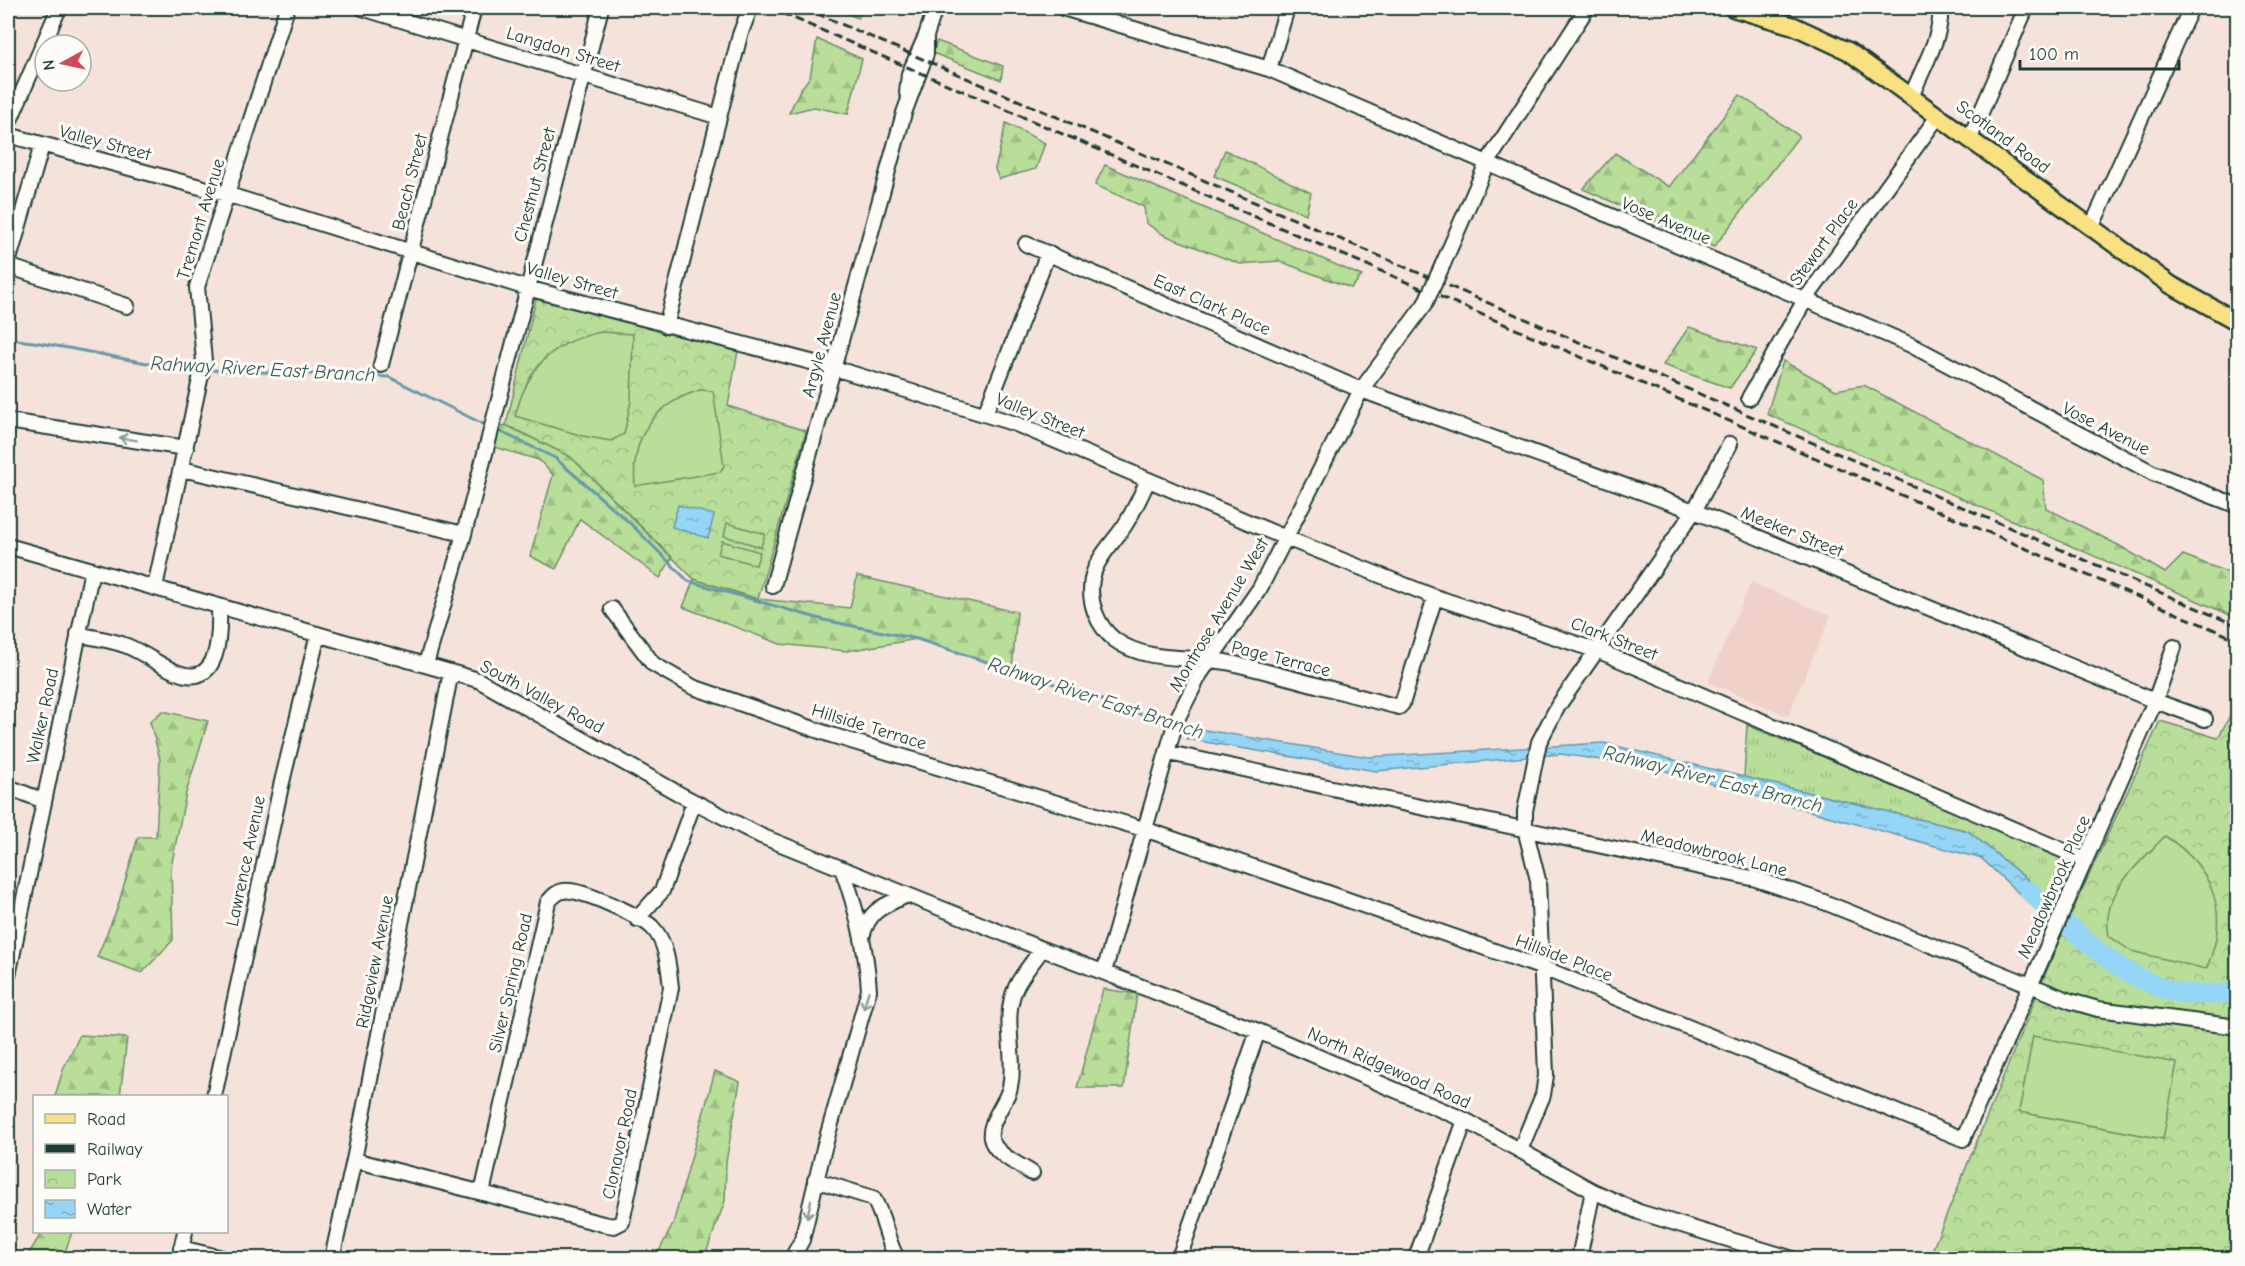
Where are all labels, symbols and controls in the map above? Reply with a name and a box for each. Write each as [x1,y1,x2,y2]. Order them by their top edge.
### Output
street label: Langdon Street [504,23,623,77]
north arrow [33,33,93,93]
scale bar [2020,33,2179,71]
text: 100 m [2029,44,2079,65]
text: N [39,59,59,71]
street label: Scotland Road [1952,96,2054,178]
street label: Valley Street [57,121,154,166]
street label: Chestnut Street [510,125,561,245]
street label: Beach Street [388,131,432,233]
street label: Tremont Avenue [173,156,229,282]
street label: Vose Avenue [1618,193,1714,249]
street label: Stewart Place [1785,194,1863,290]
street label: Valley Street [524,258,621,304]
street label: East Clark Place [1150,270,1274,340]
street label: Argyle Avenue [798,290,846,400]
water label: Rahway River East Branch [150,352,376,386]
street label: Valley Street [993,389,1088,444]
street label: Vose Avenue [2059,398,2153,460]
one-way arrow [119,434,138,445]
street label: Meeker Street [1738,502,1847,562]
street label: Montrose Avenue West [1165,534,1274,696]
street label: Clark Street [1568,613,1661,665]
street label: Page Terrace [1229,637,1333,681]
water label: Rahway River East Branch [985,652,1207,744]
street label: South Valley Road [476,656,608,738]
street label: Walker Road [23,666,63,766]
street label: Hillside Terrace [809,700,929,754]
water label: Rahway River East Branch [1601,741,1825,817]
street label: Lawrence Avenue [222,794,270,928]
street label: Meadowbrook Place [2013,812,2095,962]
street label: Meadowbrook Lane [1639,825,1789,881]
street label: Ridgeview Avenue [352,894,398,1030]
street label: Silver Spring Road [485,911,537,1055]
street label: Hillside Place [1513,930,1615,986]
one-way arrow [860,991,871,1010]
street label: North Ridgewood Road [1304,1023,1474,1113]
street label: Clonavor Road [598,1087,642,1201]
legend [33,1095,228,1233]
text: Road [87,1109,126,1130]
text: Railway [87,1139,144,1160]
text: Park [87,1169,122,1190]
text: Water [87,1199,132,1220]
one-way arrow [803,1199,814,1218]

